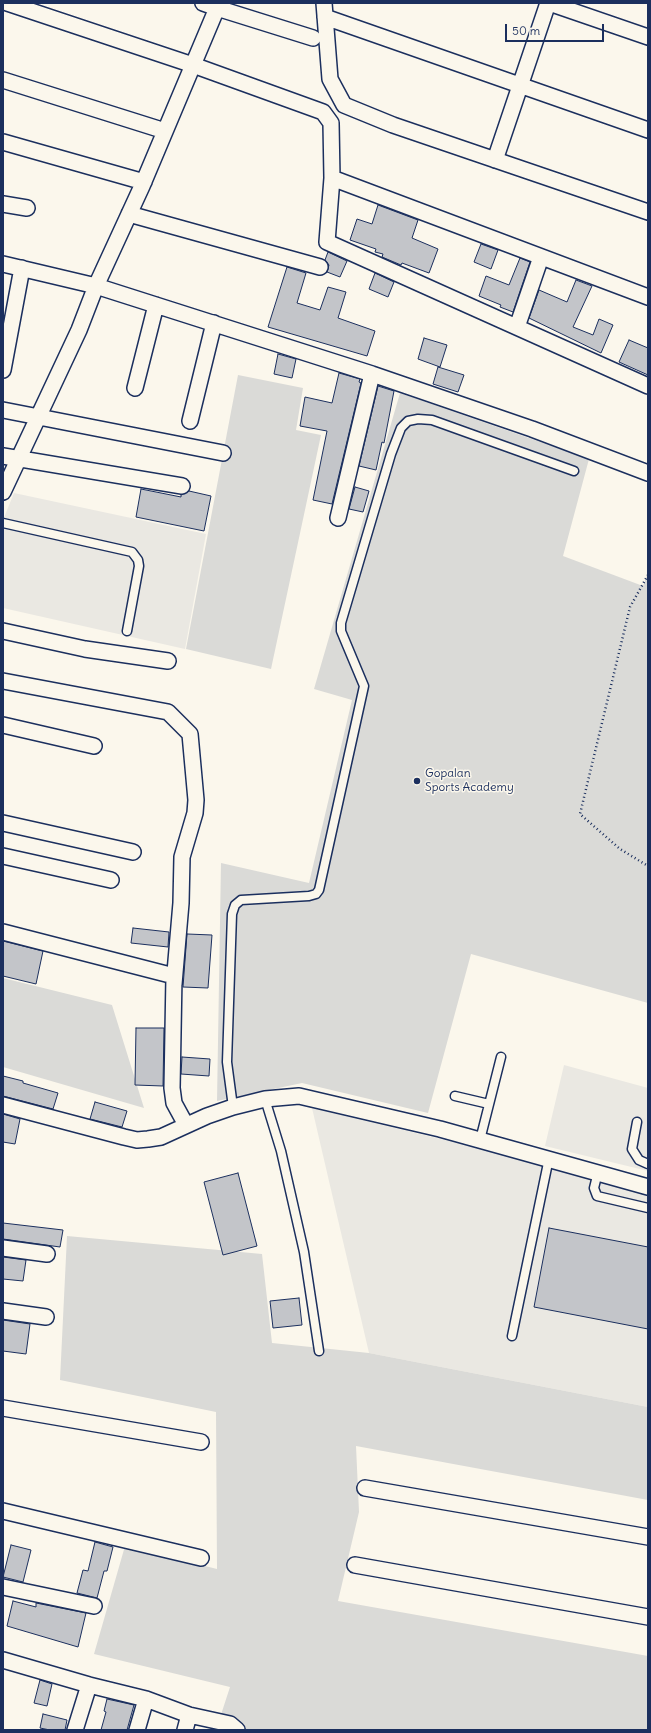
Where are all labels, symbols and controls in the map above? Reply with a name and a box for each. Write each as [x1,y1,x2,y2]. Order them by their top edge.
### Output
scale bar [507,16,606,42]
text: 50 m [512,23,540,38]
place label: Gopalan Sports Academy [425,767,514,795]
marker: Gopalan Sports Academy [412,776,422,786]

